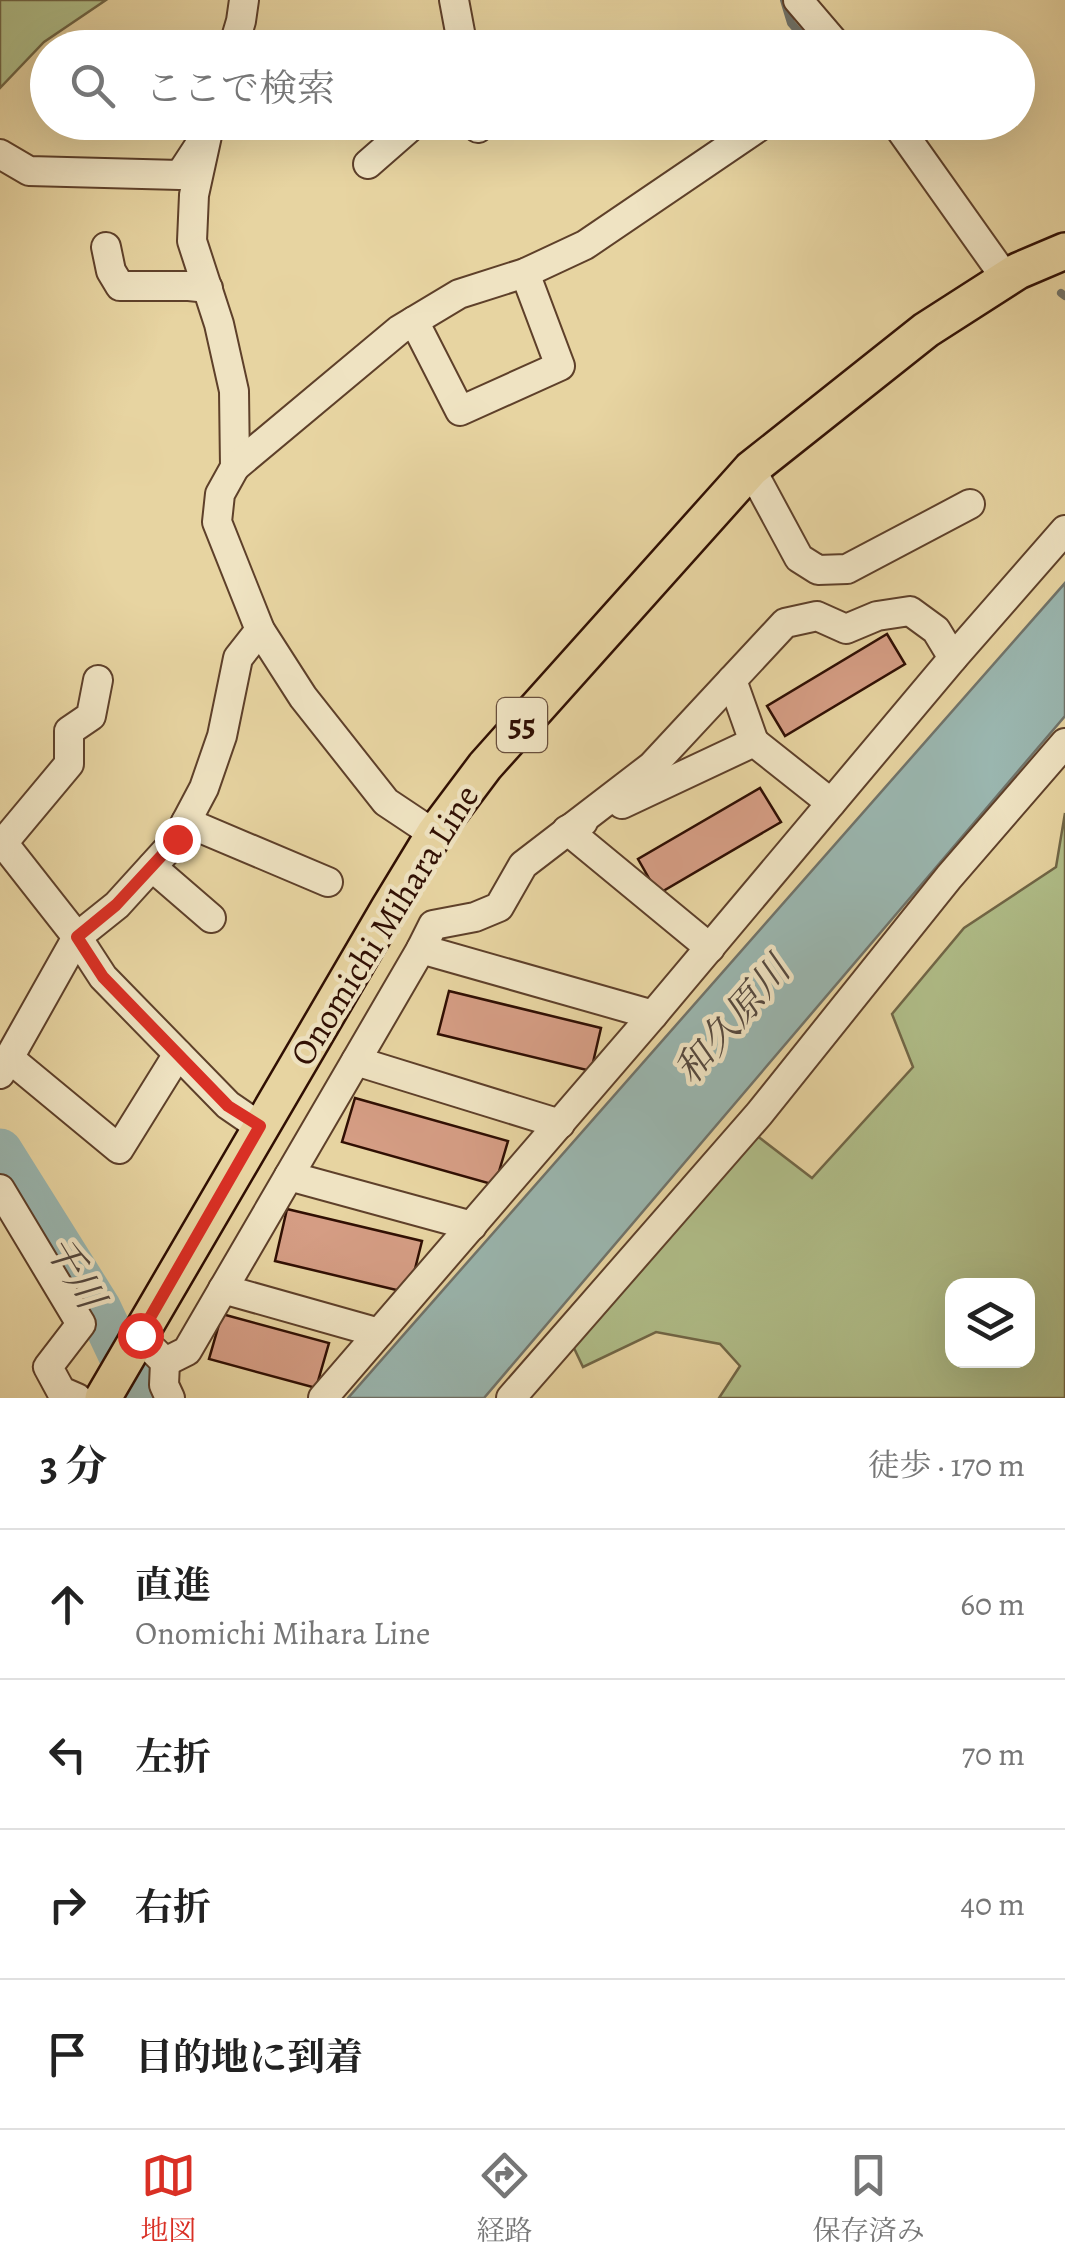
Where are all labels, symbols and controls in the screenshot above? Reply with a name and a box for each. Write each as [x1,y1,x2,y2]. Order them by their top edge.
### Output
search box [30,30,1035,140]
icon: search [65,58,120,113]
text: ここで検索 [145,62,335,114]
road number: 55 [497,698,547,752]
street label: Onomichi Mihara Line [278,775,490,1075]
route end [155,817,201,863]
water label: 和久原川 [663,943,804,1094]
water label: 千川 [33,1226,119,1321]
map controls [945,1278,1035,1368]
button: layers [945,1278,1035,1368]
route start [118,1313,164,1359]
text: 3 分 [40,1437,107,1494]
text: 徒歩 · 170 m [868,1443,1025,1487]
text: 直進 [135,1559,211,1611]
icon: ahead [40,1577,95,1632]
text: 60 m [960,1582,1025,1626]
text: Onomichi Mihara Line [135,1611,430,1655]
icon: left [40,1727,95,1782]
text: 左折 [135,1731,211,1783]
text: 70 m [962,1732,1025,1776]
icon: right [40,1877,95,1932]
text: 右折 [135,1881,211,1933]
text: 40 m [960,1882,1025,1926]
icon: arrive [40,2027,95,2082]
text: 目的地に到着 [135,2031,363,2083]
tab: 地図 [140,2148,196,2250]
tab: 経路 [476,2148,533,2250]
tab: 保存済み [813,2148,925,2250]

